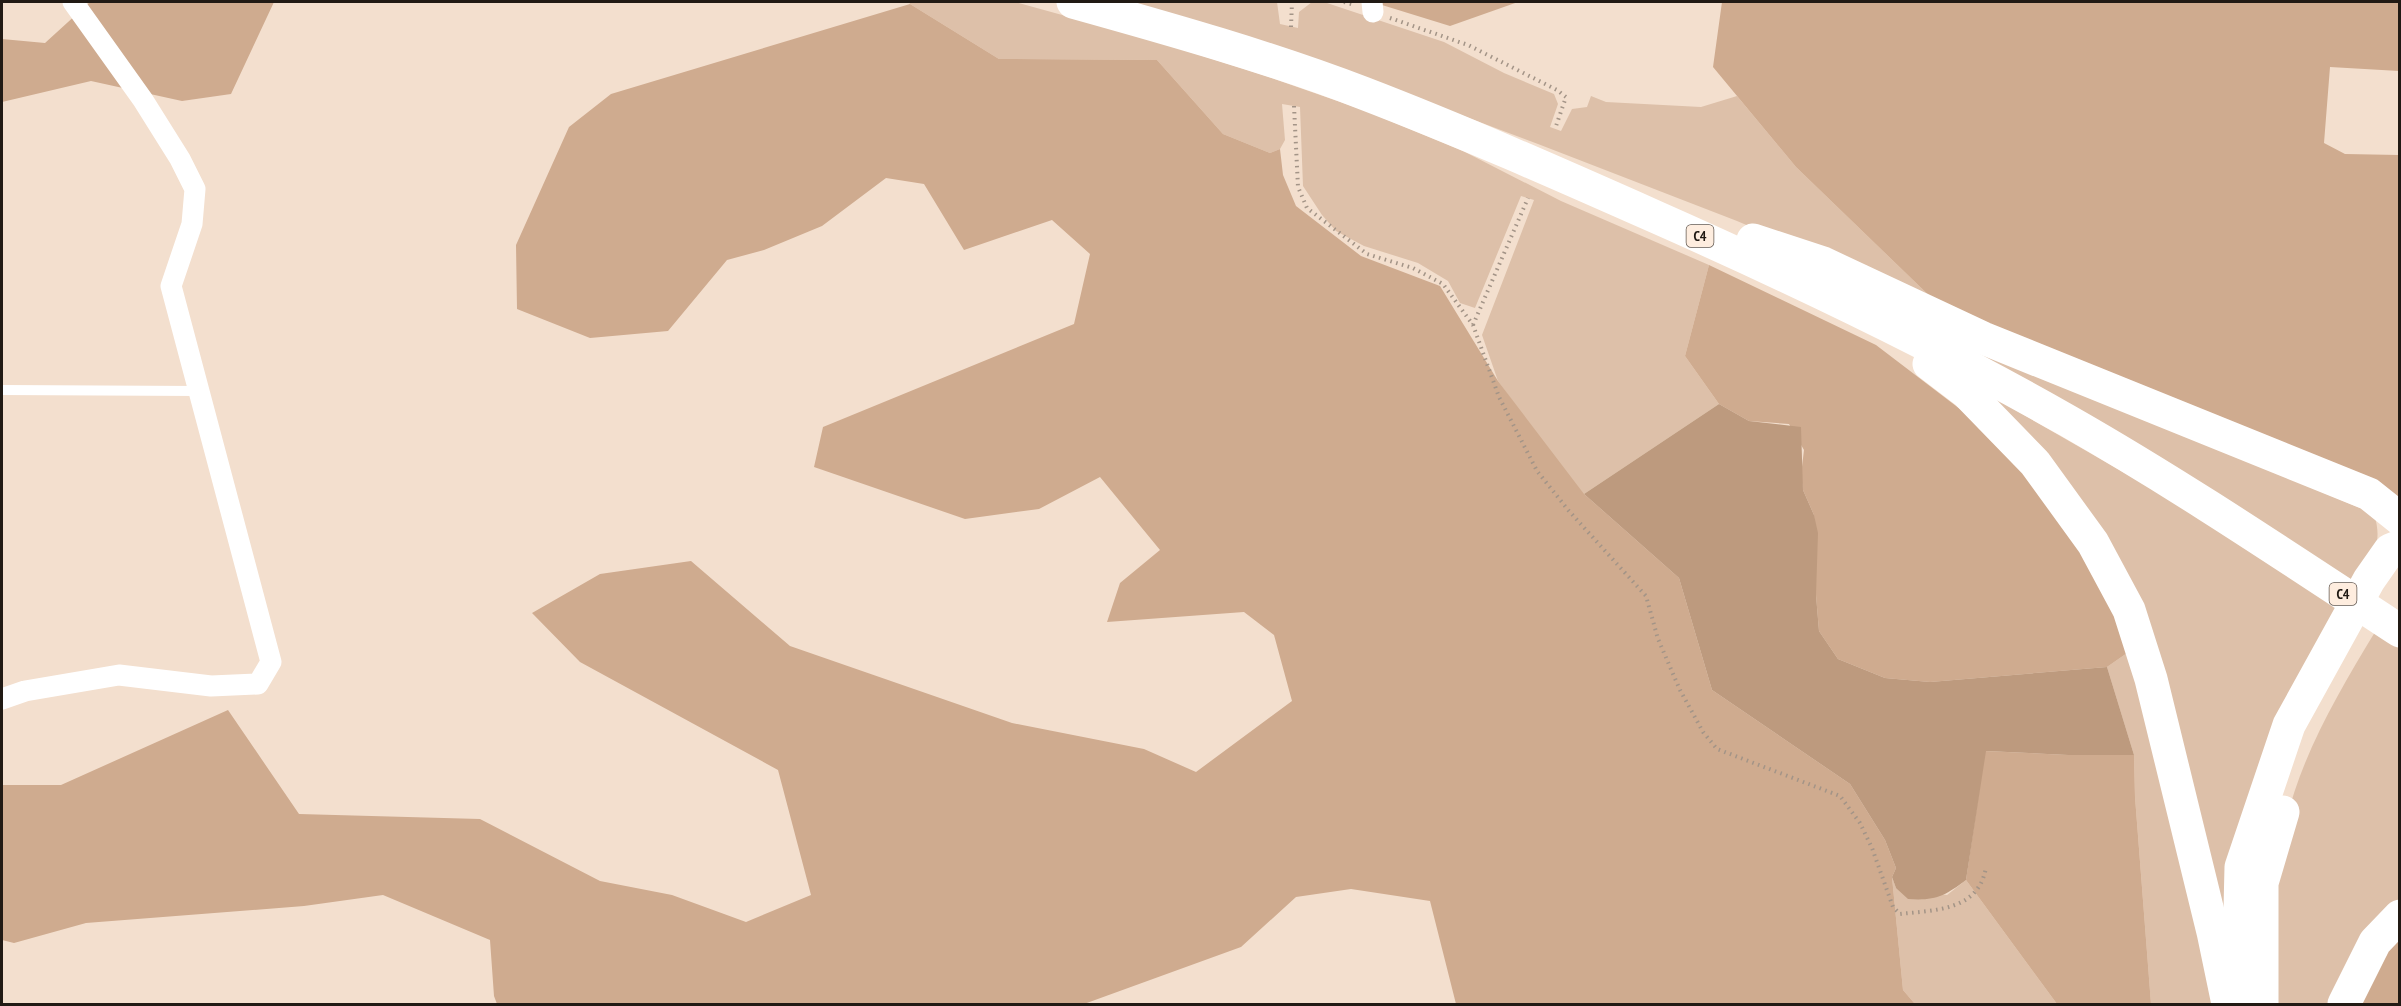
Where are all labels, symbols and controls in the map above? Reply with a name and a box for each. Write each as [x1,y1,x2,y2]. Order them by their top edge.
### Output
road number: C4 [1686,225,1714,247]
road number: C4 [2330,583,2356,605]

